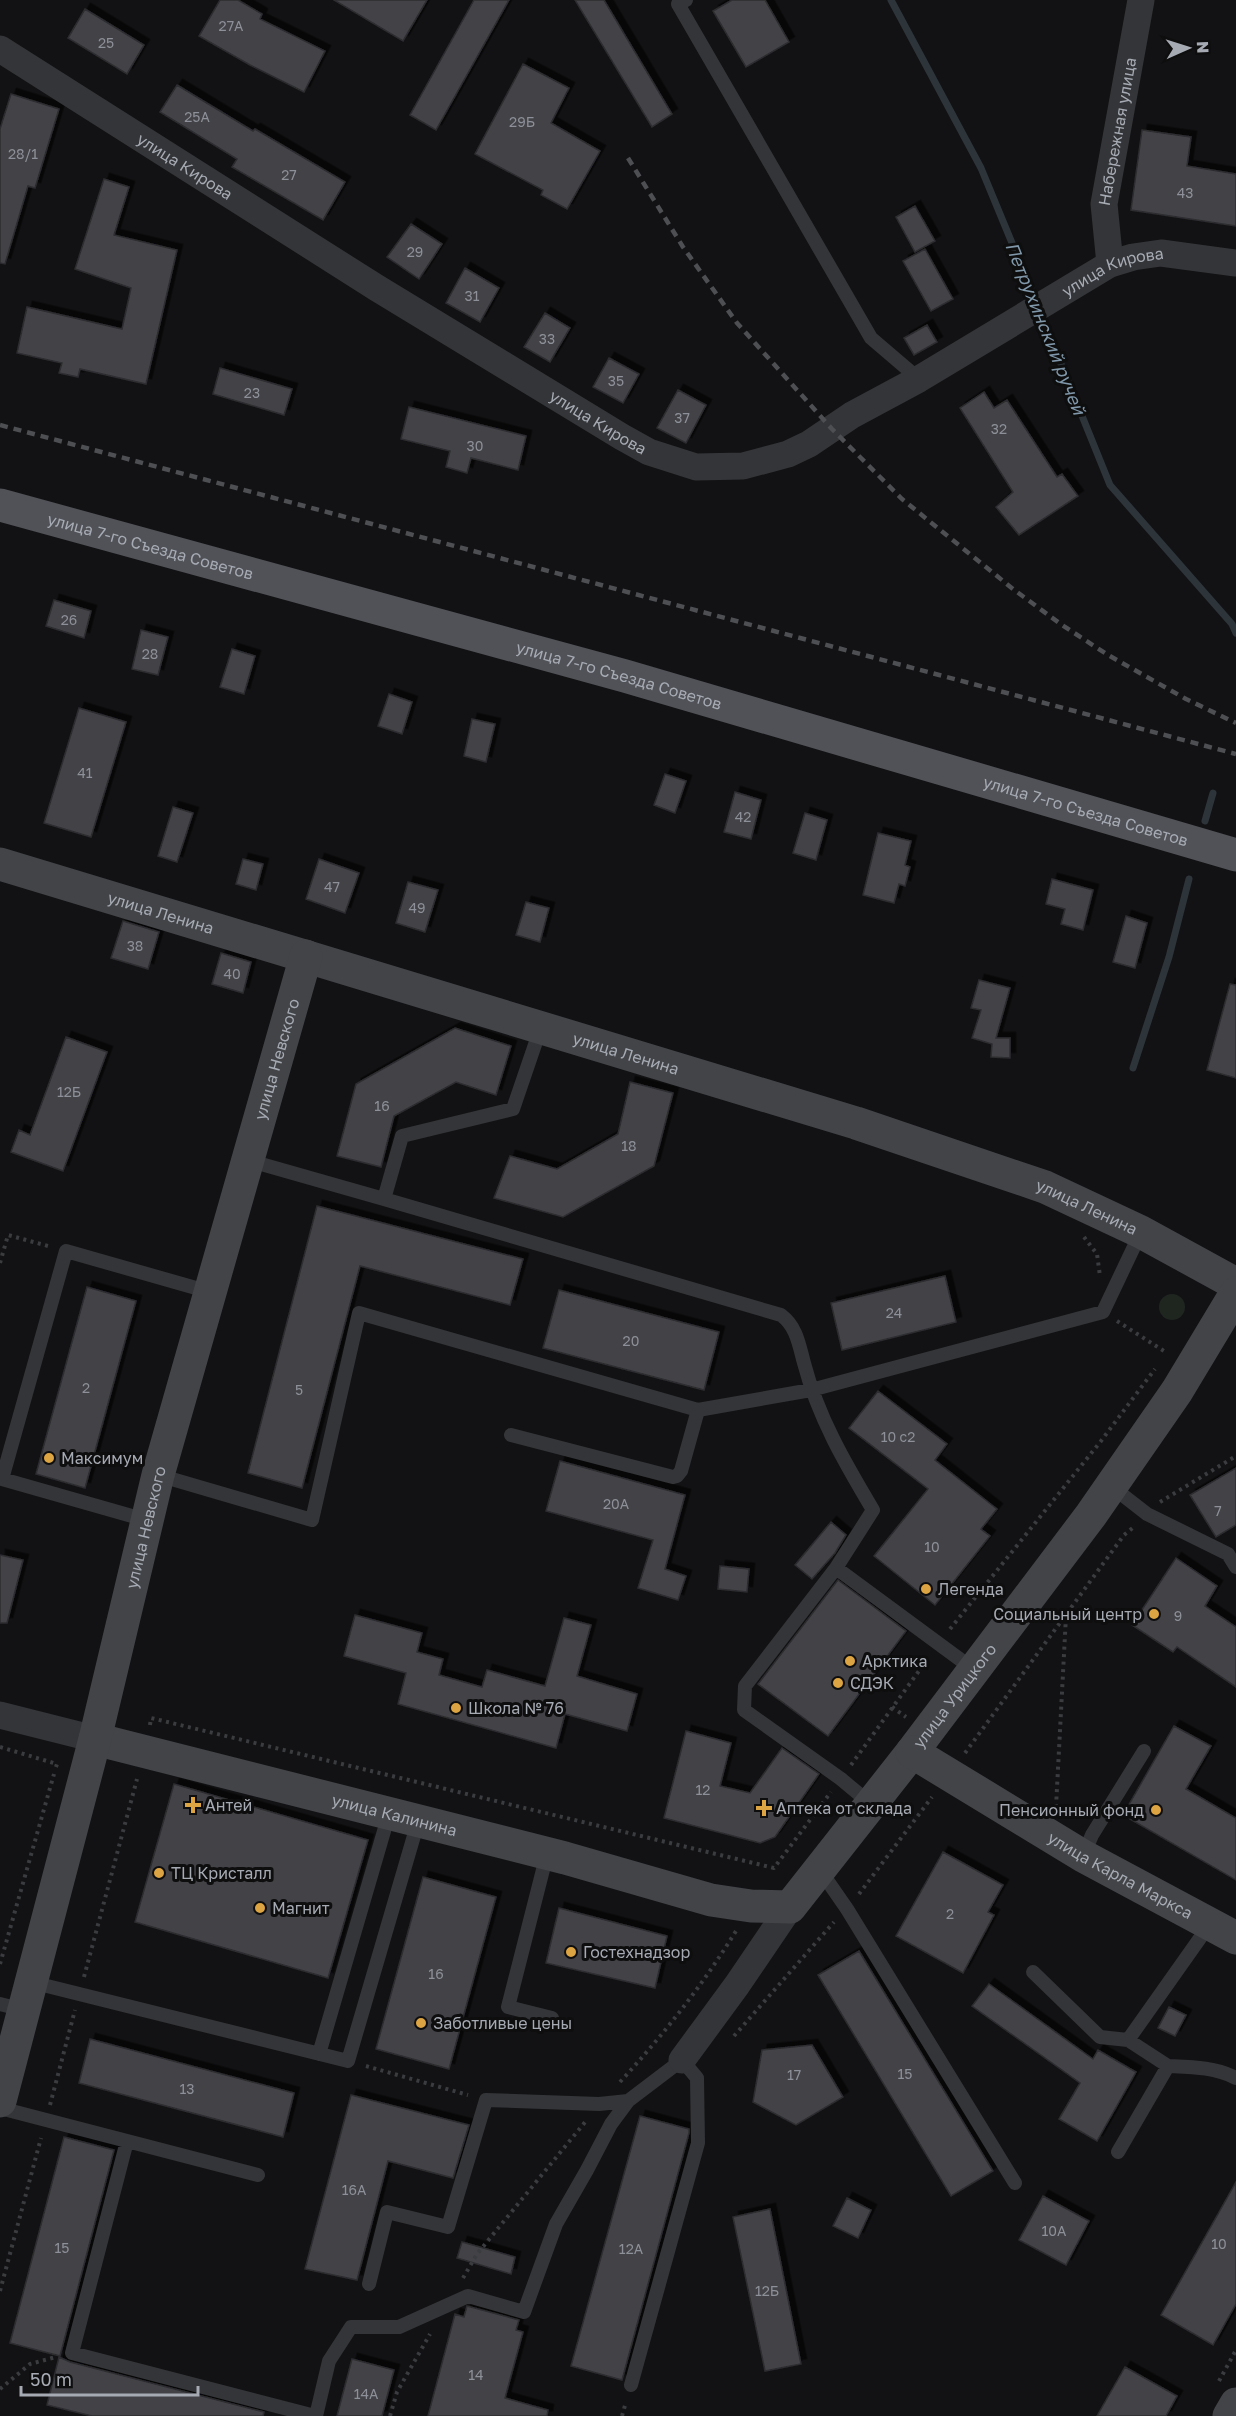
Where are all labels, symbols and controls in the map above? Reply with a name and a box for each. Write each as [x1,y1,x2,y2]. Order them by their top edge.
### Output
house number: 27А [219,17,244,34]
north arrow [1158,18,1218,78]
house number: 25 [98,34,114,51]
text: N [1193,41,1213,54]
street label: Набережная улица [1094,56,1140,207]
house number: 25А [184,108,210,125]
house number: 29Б [509,113,535,130]
street label: улица Кирова [133,129,237,204]
house number: 28/1 [8,145,38,162]
house number: 27 [281,166,297,183]
house number: 43 [1177,184,1193,201]
water label: Петрухинский ручей [1001,238,1091,419]
house number: 29 [407,243,423,260]
street label: улица Кирова [1058,243,1165,301]
house number: 31 [465,287,480,304]
house number: 33 [539,330,555,347]
house number: 35 [608,372,624,389]
house number: 23 [244,384,260,401]
street label: улица Кирова [546,385,650,459]
house number: 37 [674,409,690,426]
house number: 32 [991,420,1007,437]
house number: 30 [467,437,483,454]
street label: улица 7-го Съезда Советов [45,508,256,584]
house number: 26 [61,611,77,628]
street label: улица 7-го Съезда Советов [514,637,724,714]
house number: 28 [142,645,158,662]
house number: 41 [77,764,93,781]
street label: улица 7-го Съезда Советов [981,771,1191,850]
house number: 42 [735,808,751,825]
house number: 47 [324,878,340,895]
street label: улица Ленина [105,887,216,938]
house number: 49 [408,899,426,916]
house number: 38 [127,937,143,954]
house number: 40 [223,965,241,982]
street label: улица Невского [250,996,303,1122]
street label: улица Ленина [570,1028,682,1079]
house number: 12Б [57,1083,81,1100]
house number: 16 [374,1097,390,1114]
house number: 18 [621,1137,637,1154]
street label: улица Ленина [1033,1175,1141,1239]
house number: 24 [886,1304,902,1321]
house number: 20 [623,1332,639,1349]
house number: 2 [82,1379,90,1396]
house number: 5 [295,1381,303,1398]
house number: 10 с2 [881,1428,915,1445]
place label: Максимум [61,1448,143,1468]
marker: Максимум [42,1451,56,1465]
street label: улица Невского [121,1464,170,1591]
house number: 20А [603,1495,630,1512]
house number: 7 [1214,1502,1222,1519]
house number: 10 [924,1538,940,1555]
place label: Легенда [938,1579,1004,1599]
marker: Легенда [919,1582,933,1596]
place label: Социальный центр [993,1604,1142,1624]
marker: Социальный центр [1147,1607,1161,1621]
house number: 9 [1174,1607,1182,1624]
street label: улица Урицкого [909,1639,1000,1752]
place label: Арктика [862,1651,927,1671]
marker: Арктика [843,1654,857,1668]
place label: СДЭК [850,1673,894,1693]
marker: СДЭК [831,1676,845,1690]
place label: Школа № 76 [468,1698,564,1718]
marker: Школа № 76 [449,1701,463,1715]
house number: 12 [696,1781,710,1798]
street label: улица Калинина [330,1789,459,1840]
place label: Антей [205,1795,252,1815]
marker: Антей [186,1798,200,1812]
place label: Аптека от склада [776,1798,912,1818]
place label: Пенсионный фонд [999,1800,1144,1820]
marker: Аптека от склада [757,1801,771,1815]
marker: Пенсионный фонд [1149,1803,1163,1817]
street label: улица Карла Маркса [1044,1827,1196,1923]
place label: ТЦ Кристалл [171,1863,272,1883]
marker: ТЦ Кристалл [152,1866,166,1880]
place label: Магнит [272,1898,330,1918]
marker: Магнит [253,1901,267,1915]
house number: 2 [946,1905,954,1922]
place label: Гостехнадзор [583,1942,690,1962]
marker: Гостехнадзор [564,1945,578,1959]
house number: 16 [428,1965,444,1982]
place label: Заботливые цены [433,2013,572,2033]
marker: Заботливые цены [414,2016,428,2030]
house number: 15 [898,2065,912,2082]
house number: 17 [787,2066,801,2083]
house number: 13 [180,2080,194,2097]
house number: 16А [342,2181,367,2198]
house number: 10А [1042,2222,1067,2239]
house number: 10 [1211,2235,1227,2252]
house number: 15 [55,2239,69,2256]
house number: 12А [619,2240,644,2257]
house number: 12Б [755,2282,779,2299]
scale bar [21,2359,198,2397]
house number: 14 [468,2366,484,2383]
text: 50 m [30,2368,72,2390]
house number: 14А [354,2385,379,2402]

